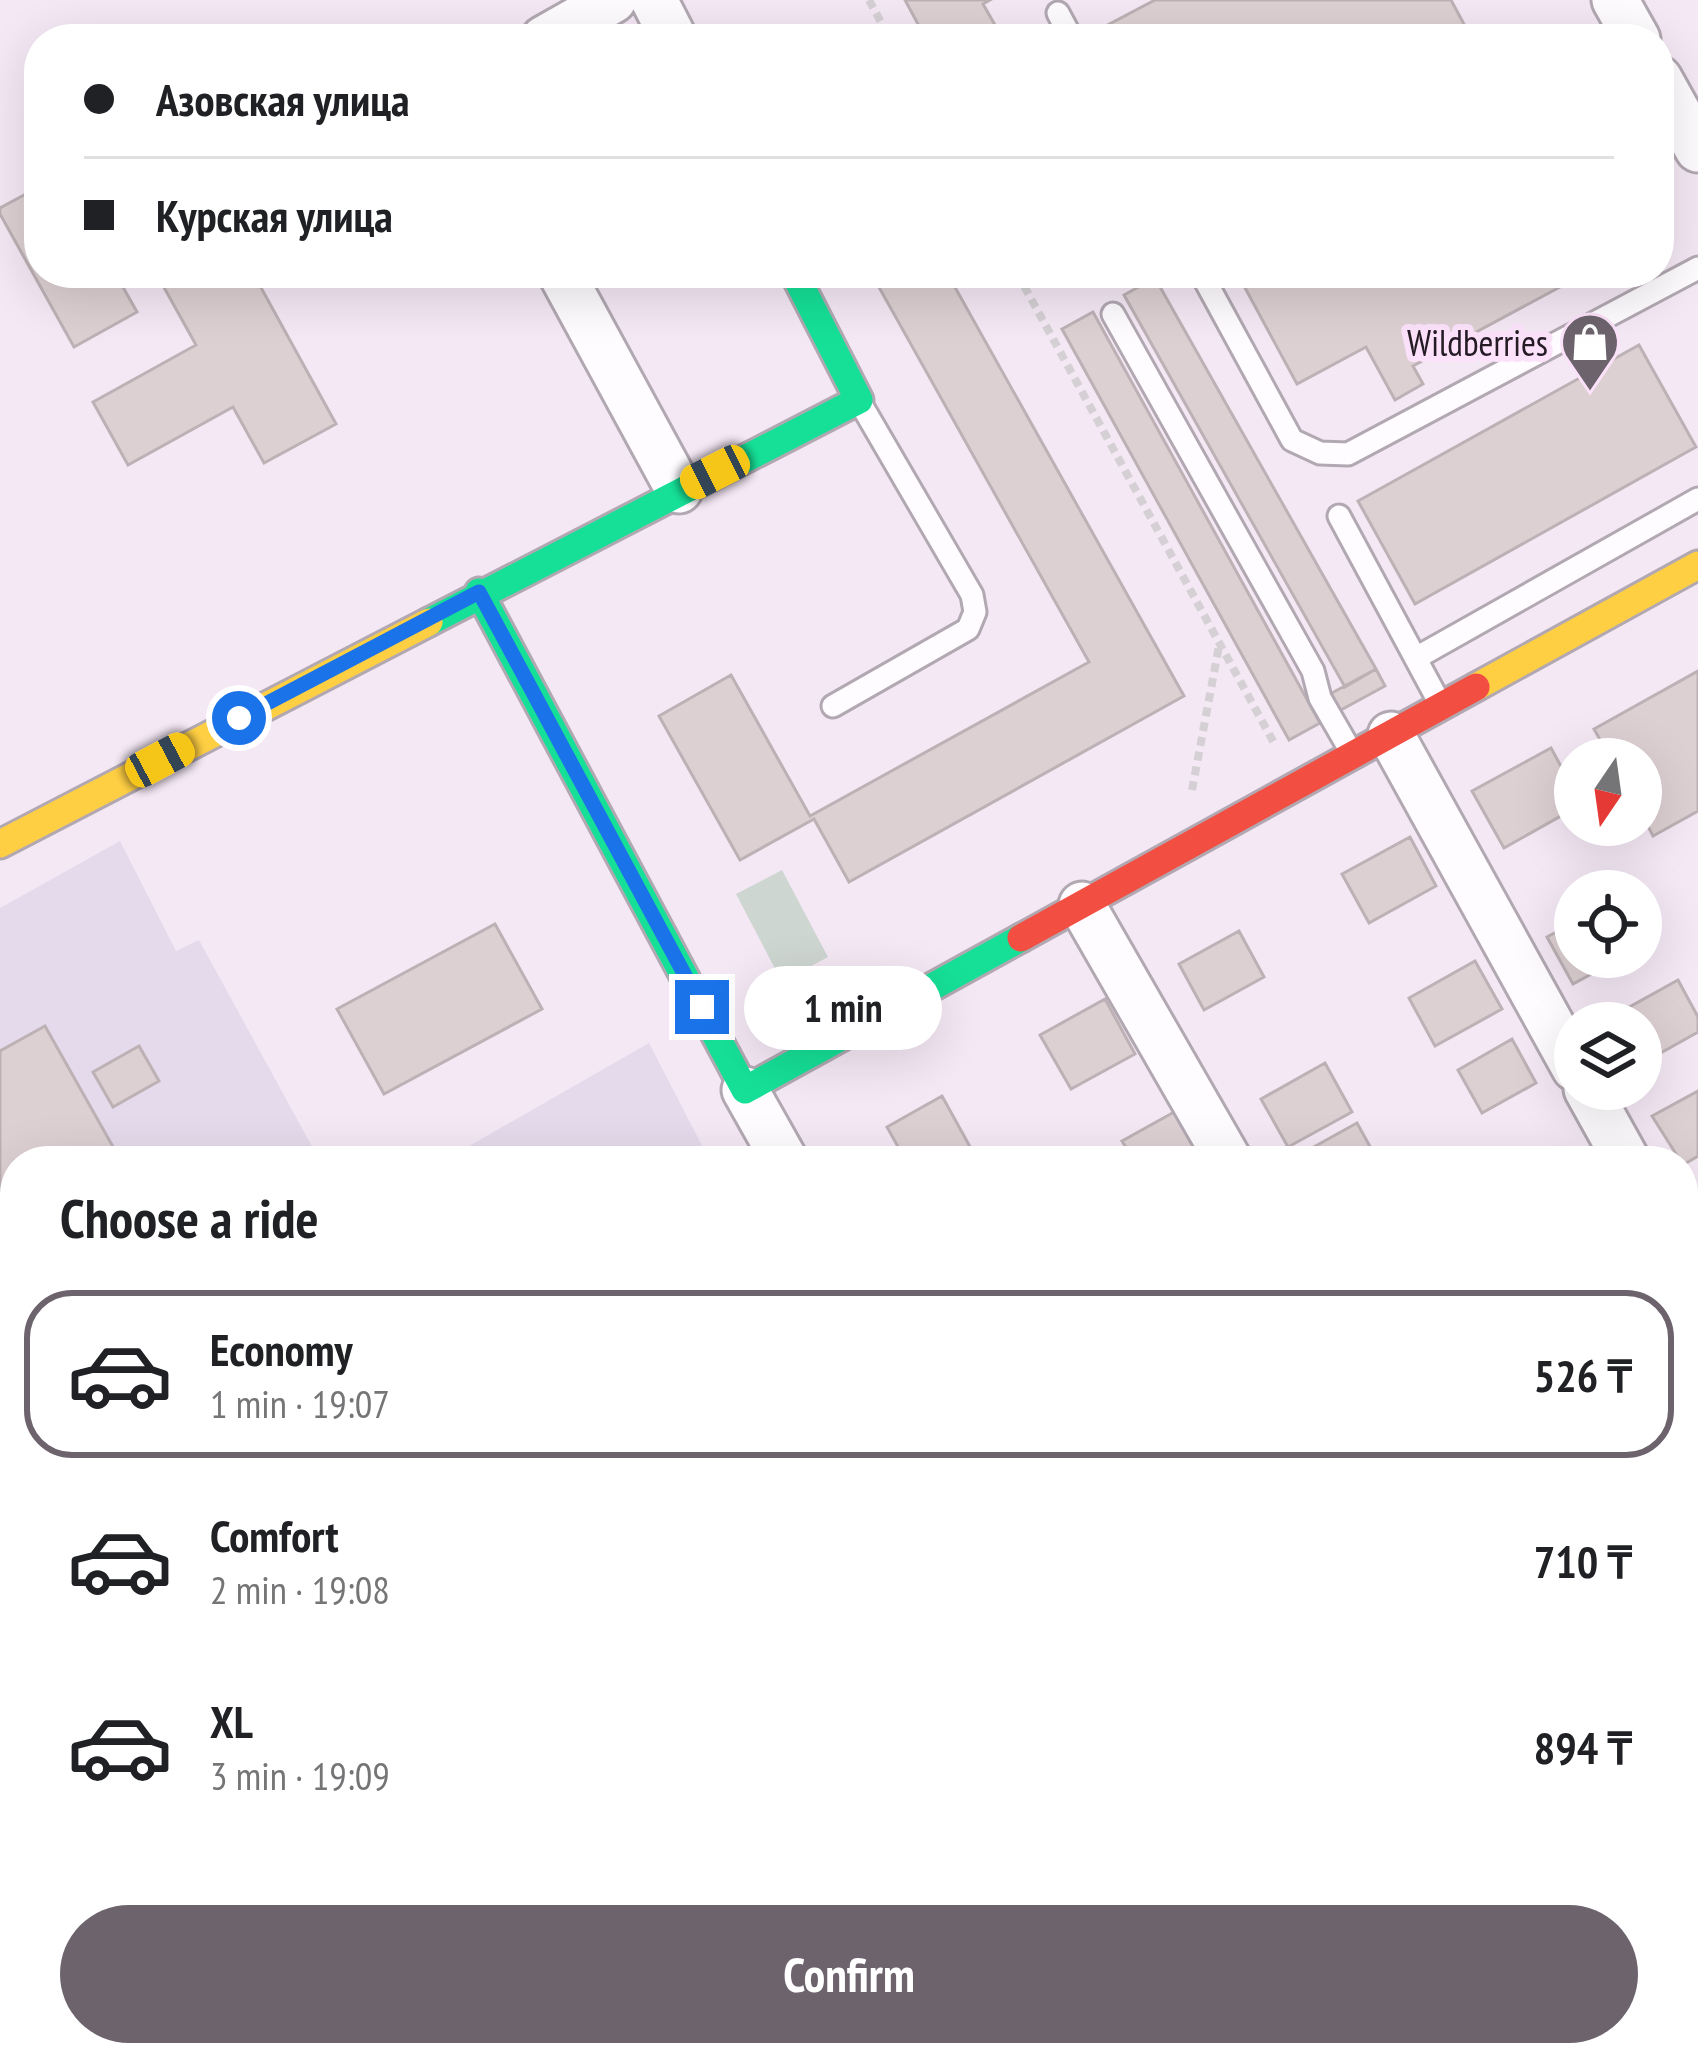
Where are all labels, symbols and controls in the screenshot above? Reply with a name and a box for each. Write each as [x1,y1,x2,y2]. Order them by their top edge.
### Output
text: Азовская улица [156,70,410,128]
text: Курская улица [156,186,393,244]
shop icon: Wildberries [1559,311,1621,393]
place label: Wildberries [1407,319,1548,366]
car [675,440,755,504]
route start [212,691,266,745]
car [120,727,200,793]
north arrow [1554,738,1662,846]
map controls [1554,738,1662,1110]
button: locate [1554,870,1662,978]
callout: 1 min [744,965,942,1049]
route end [675,980,729,1034]
text: 1 min [804,982,882,1033]
button: layers [1554,1002,1662,1110]
text: Choose a ride [60,1183,319,1253]
icon: car [66,1320,174,1428]
text: Economy [210,1320,353,1378]
text: 526 ₸ [1534,1346,1632,1404]
text: 1 min · 19:07 [210,1378,390,1429]
icon: car [66,1506,174,1614]
text: Comfort [210,1506,339,1564]
text: 710 ₸ [1534,1532,1632,1590]
text: 2 min · 19:08 [210,1564,390,1615]
icon: car [66,1692,174,1800]
text: XL [210,1692,253,1750]
text: 894 ₸ [1534,1718,1632,1776]
text: 3 min · 19:09 [210,1750,390,1801]
button: Confirm [60,1905,1638,2043]

